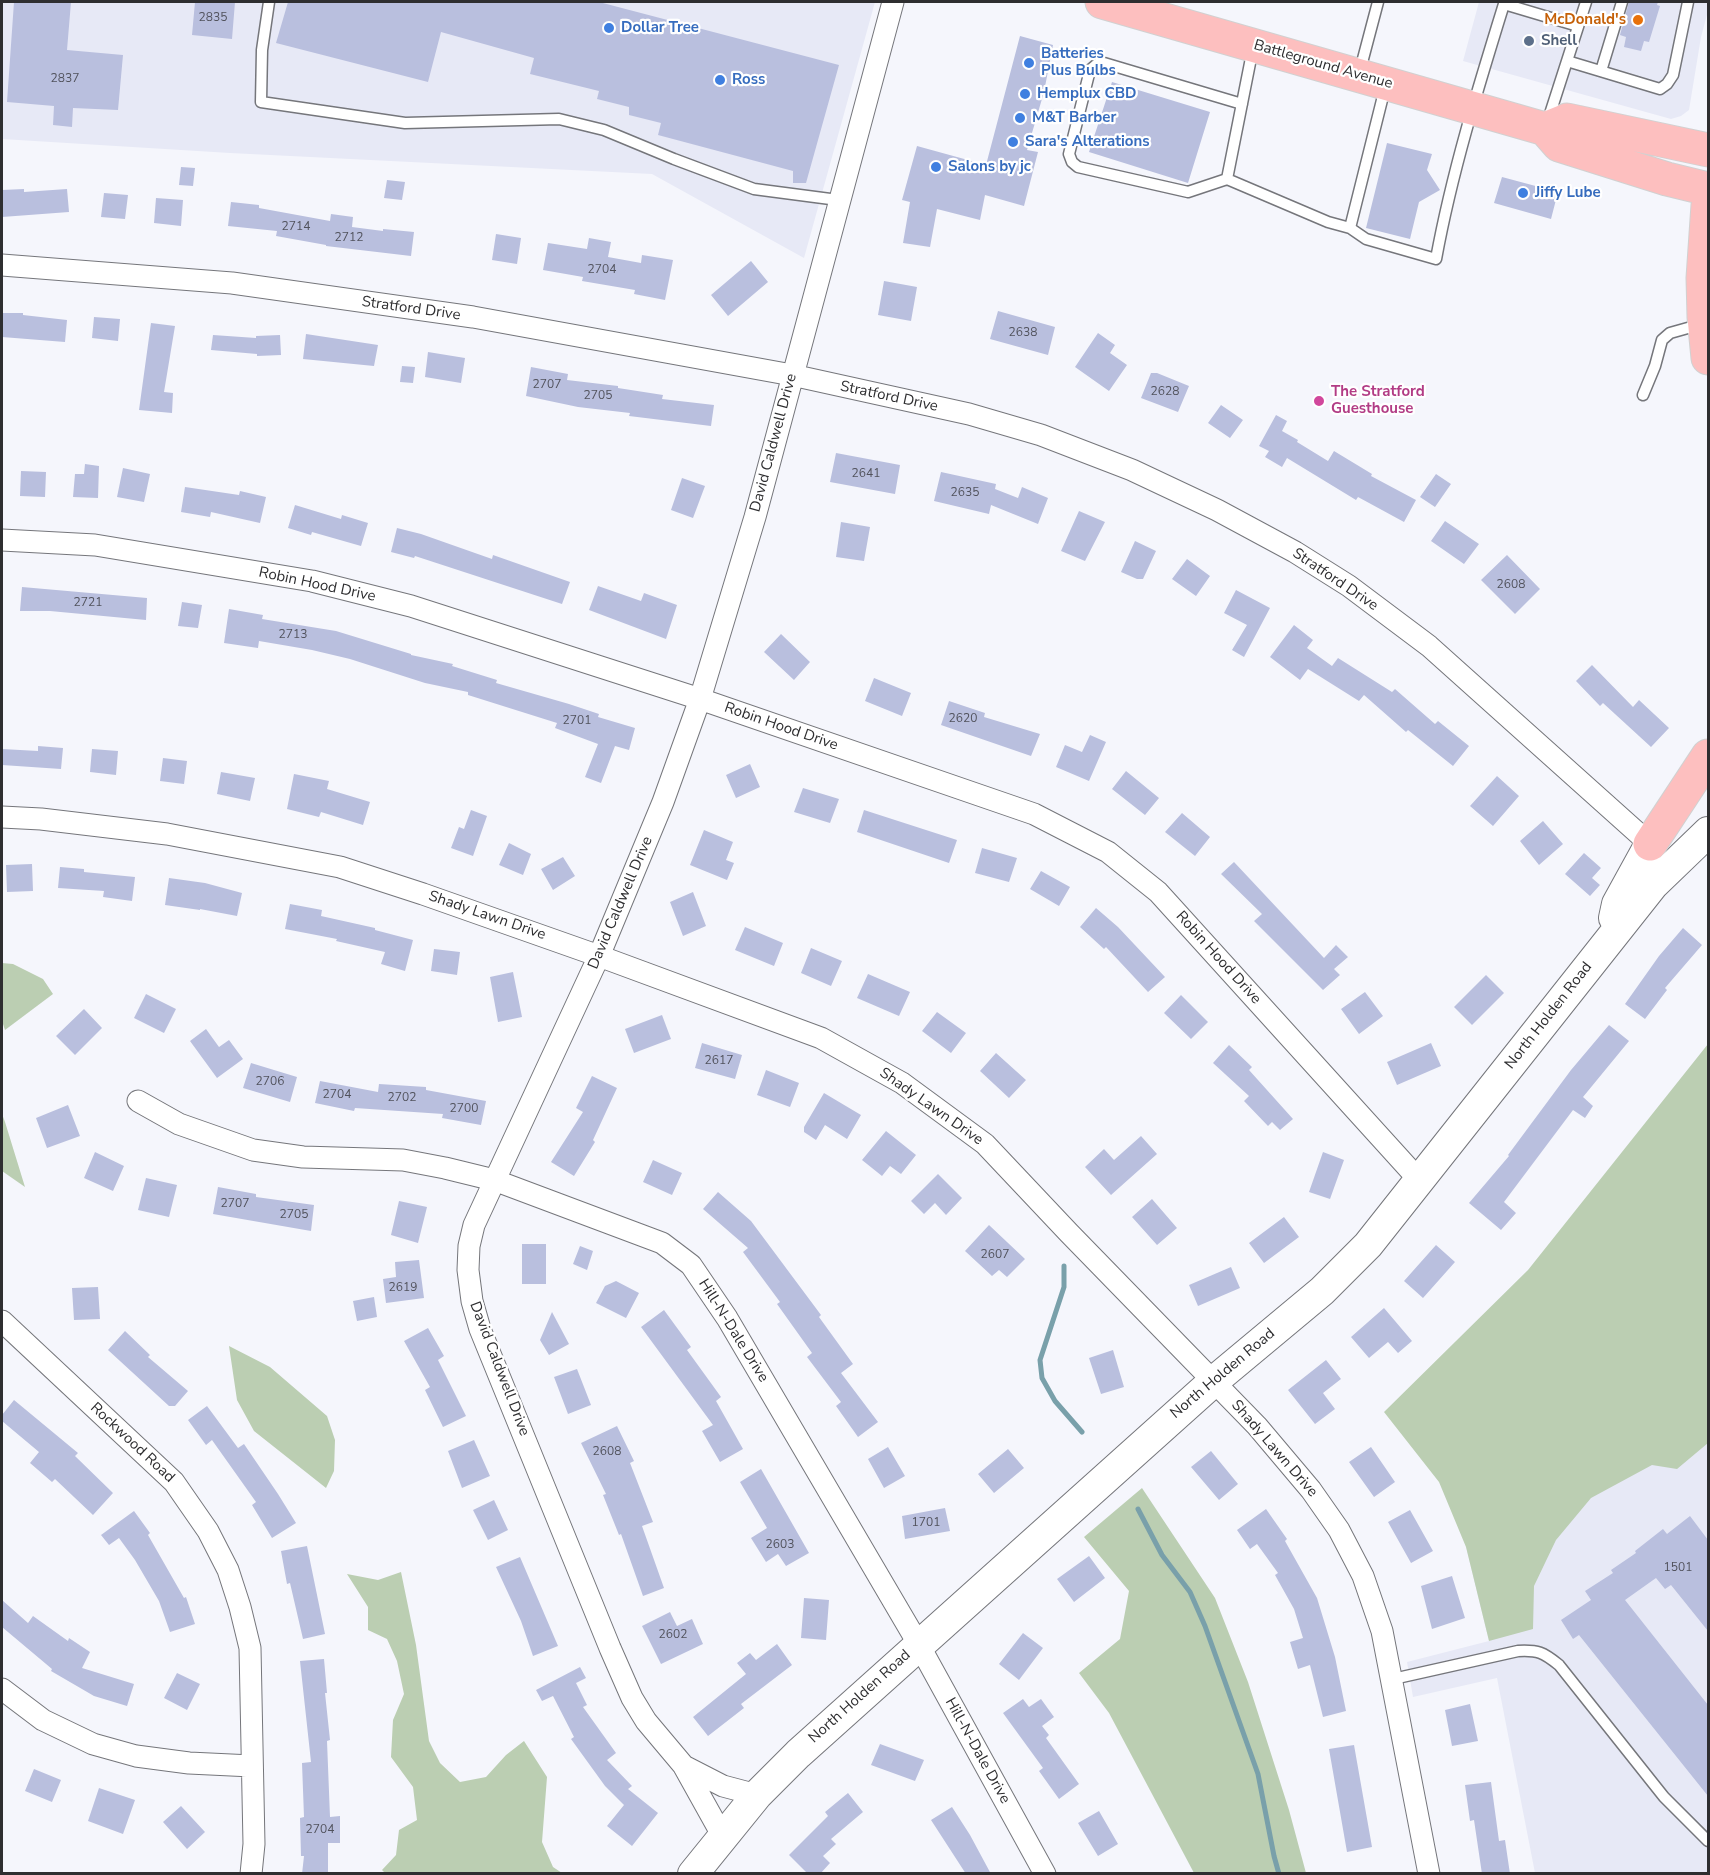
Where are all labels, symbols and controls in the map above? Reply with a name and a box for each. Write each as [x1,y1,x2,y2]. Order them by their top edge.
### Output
house number: 2835 [199,11,227,25]
place label: McDonald's [1544,11,1626,29]
marker: McDonald's [1631,13,1645,27]
place label: Dollar Tree [621,19,699,37]
marker: Dollar Tree [602,21,616,35]
place label: Shell [1541,32,1577,50]
marker: Shell [1522,34,1536,48]
street label: Battleground Avenue [1251,37,1395,93]
place label: Batteries Plus Bulbs [1041,45,1116,80]
marker: Batteries Plus Bulbs [1022,56,1036,70]
place label: Ross [732,71,765,89]
house number: 2837 [51,72,79,86]
marker: Ross [713,73,727,87]
place label: Hemplux CBD [1037,85,1137,103]
marker: Hemplux CBD [1018,87,1032,101]
place label: M&T Barber [1032,109,1116,127]
marker: M&T Barber [1013,111,1027,125]
place label: Sara's Alterations [1025,133,1150,151]
marker: Sara's Alterations [1006,135,1020,149]
place label: Salons by jc [948,158,1031,176]
marker: Salons by jc [929,160,943,174]
place label: Jiffy Lube [1535,184,1601,202]
marker: Jiffy Lube [1516,186,1530,200]
house number: 2714 [282,220,310,234]
house number: 2712 [335,231,363,245]
house number: 2704 [588,263,616,277]
street label: Stratford Drive [360,293,462,325]
house number: 2638 [1009,326,1037,340]
street label: David Caldwell Drive [747,372,801,514]
house number: 2707 [533,378,561,392]
street label: Stratford Drive [838,378,940,416]
place label: The Stratford Guesthouse [1331,383,1425,418]
house number: 2628 [1151,385,1179,399]
house number: 2705 [584,389,612,403]
marker: The Stratford Guesthouse [1312,394,1326,408]
house number: 2641 [852,467,880,481]
house number: 2635 [951,486,979,500]
street label: Stratford Drive [1289,545,1381,615]
street label: Robin Hood Drive [257,564,377,606]
house number: 2608 [1497,578,1525,592]
house number: 2721 [74,596,102,610]
house number: 2713 [279,628,307,642]
street label: Robin Hood Drive [722,699,840,755]
house number: 2620 [949,712,977,726]
house number: 2701 [563,714,591,728]
street label: David Caldwell Drive [585,834,657,972]
street label: Shady Lawn Drive [426,888,548,944]
street label: Robin Hood Drive [1171,908,1265,1008]
street label: North Holden Road [1502,959,1596,1073]
house number: 2617 [705,1054,733,1068]
street label: Shady Lawn Drive [876,1064,986,1150]
house number: 2706 [256,1075,284,1089]
house number: 2704 [323,1088,351,1102]
house number: 2702 [388,1091,416,1105]
house number: 2700 [450,1102,478,1116]
house number: 2707 [221,1197,249,1211]
house number: 2705 [280,1208,308,1222]
house number: 2607 [981,1248,1009,1262]
street label: Hill-N-Dale Drive [694,1276,772,1386]
house number: 2619 [389,1281,417,1295]
street label: David Caldwell Drive [465,1299,533,1439]
street label: North Holden Road [1167,1325,1279,1423]
street label: Shady Lawn Drive [1227,1397,1321,1501]
street label: Rockwood Road [86,1399,178,1487]
house number: 2608 [593,1445,621,1459]
house number: 1701 [912,1516,940,1530]
house number: 2603 [766,1538,794,1552]
house number: 1501 [1664,1561,1692,1575]
house number: 2602 [659,1628,687,1642]
street label: North Holden Road [805,1647,915,1747]
street label: Hill-N-Dale Drive [940,1695,1014,1807]
house number: 2704 [306,1823,334,1837]

